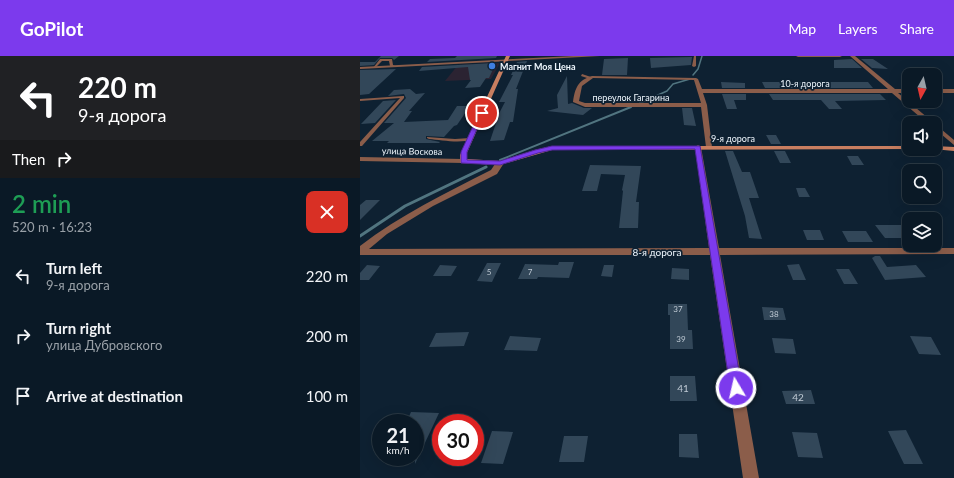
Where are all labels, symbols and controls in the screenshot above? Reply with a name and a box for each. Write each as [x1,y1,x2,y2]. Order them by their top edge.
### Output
text: GoPilot [20,17,83,40]
text: Map [788,20,816,37]
text: Layers [838,20,878,37]
text: Share [900,20,934,37]
marker: Магнит Моя Цена [487,61,497,71]
place label: Магнит Моя Цена [500,61,576,72]
north arrow [902,68,942,108]
map controls [902,68,942,252]
text: 220 m [78,70,157,104]
icon: left [12,72,64,124]
street label: 10-я дорога [780,78,830,89]
street label: переулок Гагарина [593,92,669,103]
pin [465,96,499,130]
icon: arrive [471,102,493,124]
text: 9-я дорога [78,104,166,126]
button: sound [902,116,942,156]
street label: 9-я дорога [711,133,755,144]
street label: улица Воскова [382,145,442,157]
icon: right [53,148,75,170]
text: Then [12,150,45,168]
button: search [902,164,942,204]
text: 2 min [12,189,71,218]
button: close [306,191,348,233]
button: layers [902,212,942,252]
text: 520 m · 16:23 [12,219,92,235]
street label: 8-я дорога [632,246,682,258]
text: Turn left [46,259,102,277]
icon: left [12,265,34,287]
text: 220 m [306,267,348,285]
house number: 5 [487,267,492,277]
house number: 7 [528,267,533,277]
text: 9-я дорога [46,277,110,293]
house number: 37 [673,304,683,314]
house number: 38 [769,309,779,319]
text: Turn right [46,319,111,337]
icon: right [12,325,34,347]
text: 200 m [306,327,348,345]
house number: 39 [676,334,686,344]
text: улица Дубровского [46,337,162,353]
position arrow [715,367,757,409]
house number: 41 [677,382,689,394]
icon: arrive [12,385,34,407]
text: Arrive at destination [46,387,183,405]
text: 100 m [306,387,348,405]
house number: 42 [792,391,804,403]
speed limit sign: 30 [432,414,484,466]
text: 21 [386,423,410,447]
text: km/h [386,444,410,456]

